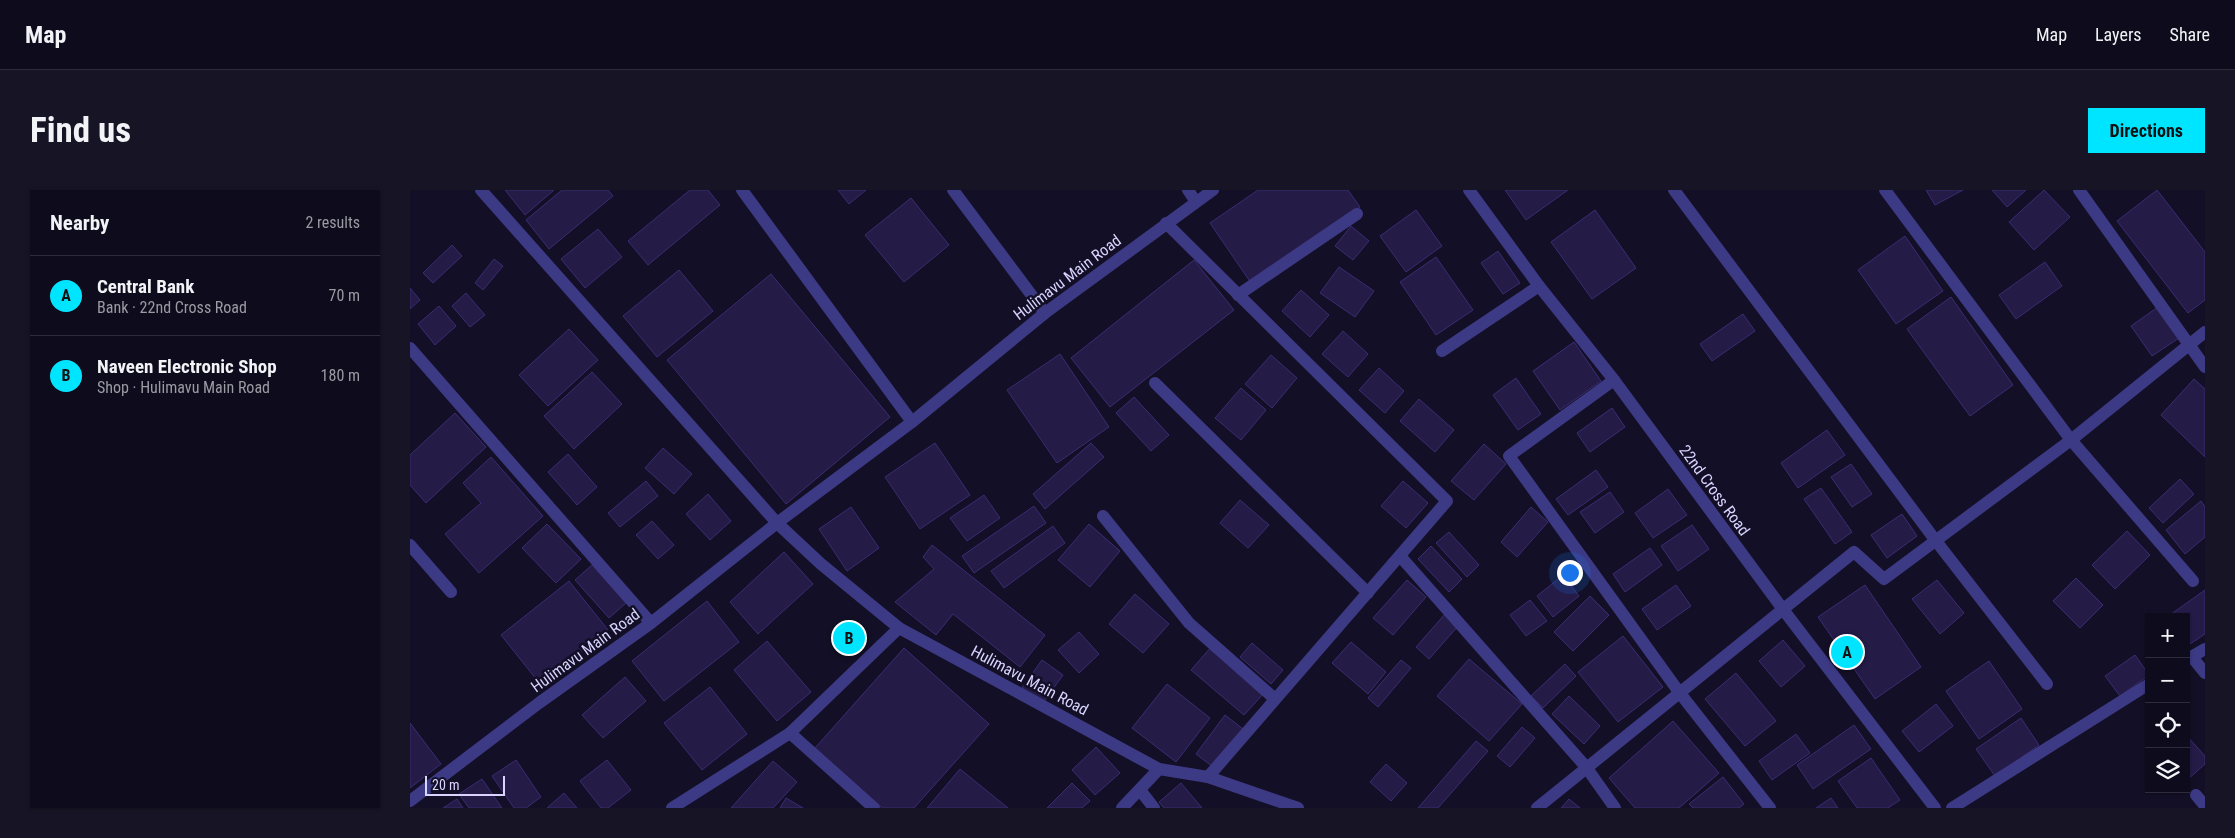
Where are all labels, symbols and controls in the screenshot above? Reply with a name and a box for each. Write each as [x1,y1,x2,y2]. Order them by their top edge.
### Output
text: Map [25,21,66,49]
text: Map [2036,24,2067,45]
text: Layers [2095,24,2142,45]
text: Share [2170,24,2210,45]
button: Directions [2088,108,2205,153]
text: Find us [30,110,131,151]
text: Nearby [50,211,109,235]
text: 2 results [305,213,360,232]
street label: Hulimavu Main Road [1010,231,1125,324]
text: Central Bank [97,275,194,298]
text: A [61,286,71,305]
text: 70 m [328,286,360,305]
text: Bank · 22nd Cross Road [97,298,247,317]
text: Naveen Electronic Shop [97,355,277,378]
text: B [62,366,70,385]
text: 180 m [321,366,360,385]
text: Shop · Hulimavu Main Road [97,378,270,397]
street label: 22nd Cross Road [1675,441,1754,539]
your location [1557,560,1583,586]
street label: Hulimavu Main Road [527,605,643,696]
map controls [2145,613,2190,793]
button: + [2145,613,2190,658]
pin: B [833,619,865,657]
pin: A [1831,633,1863,671]
street label: Hulimavu Main Road [968,642,1092,719]
button: − [2145,658,2190,703]
button: locate [2145,703,2190,748]
button: layers [2145,748,2190,793]
scale bar [425,773,505,796]
text: 20 m [432,777,460,793]

